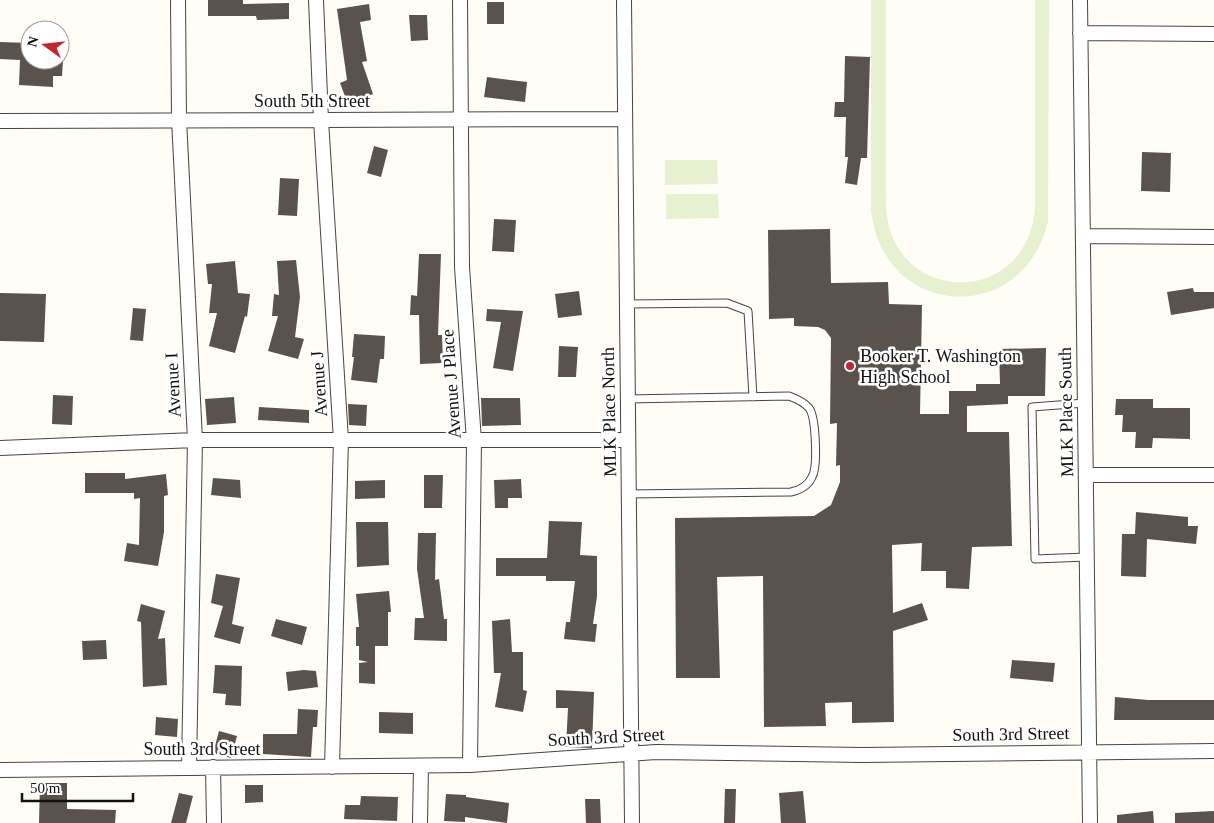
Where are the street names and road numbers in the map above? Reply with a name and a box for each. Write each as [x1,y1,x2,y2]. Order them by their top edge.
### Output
street label: South 5th Street [254,91,370,111]
street label: Avenue J Place [437,329,465,439]
street label: MLK Place North [598,347,620,477]
street label: MLK Place South [1055,347,1077,477]
street label: Avenue J [307,350,331,418]
street label: Avenue I [161,352,185,418]
street label: South 3rd Street [952,723,1070,745]
street label: South 3rd Street [547,724,665,750]
street label: South 3rd Street [144,739,261,759]

